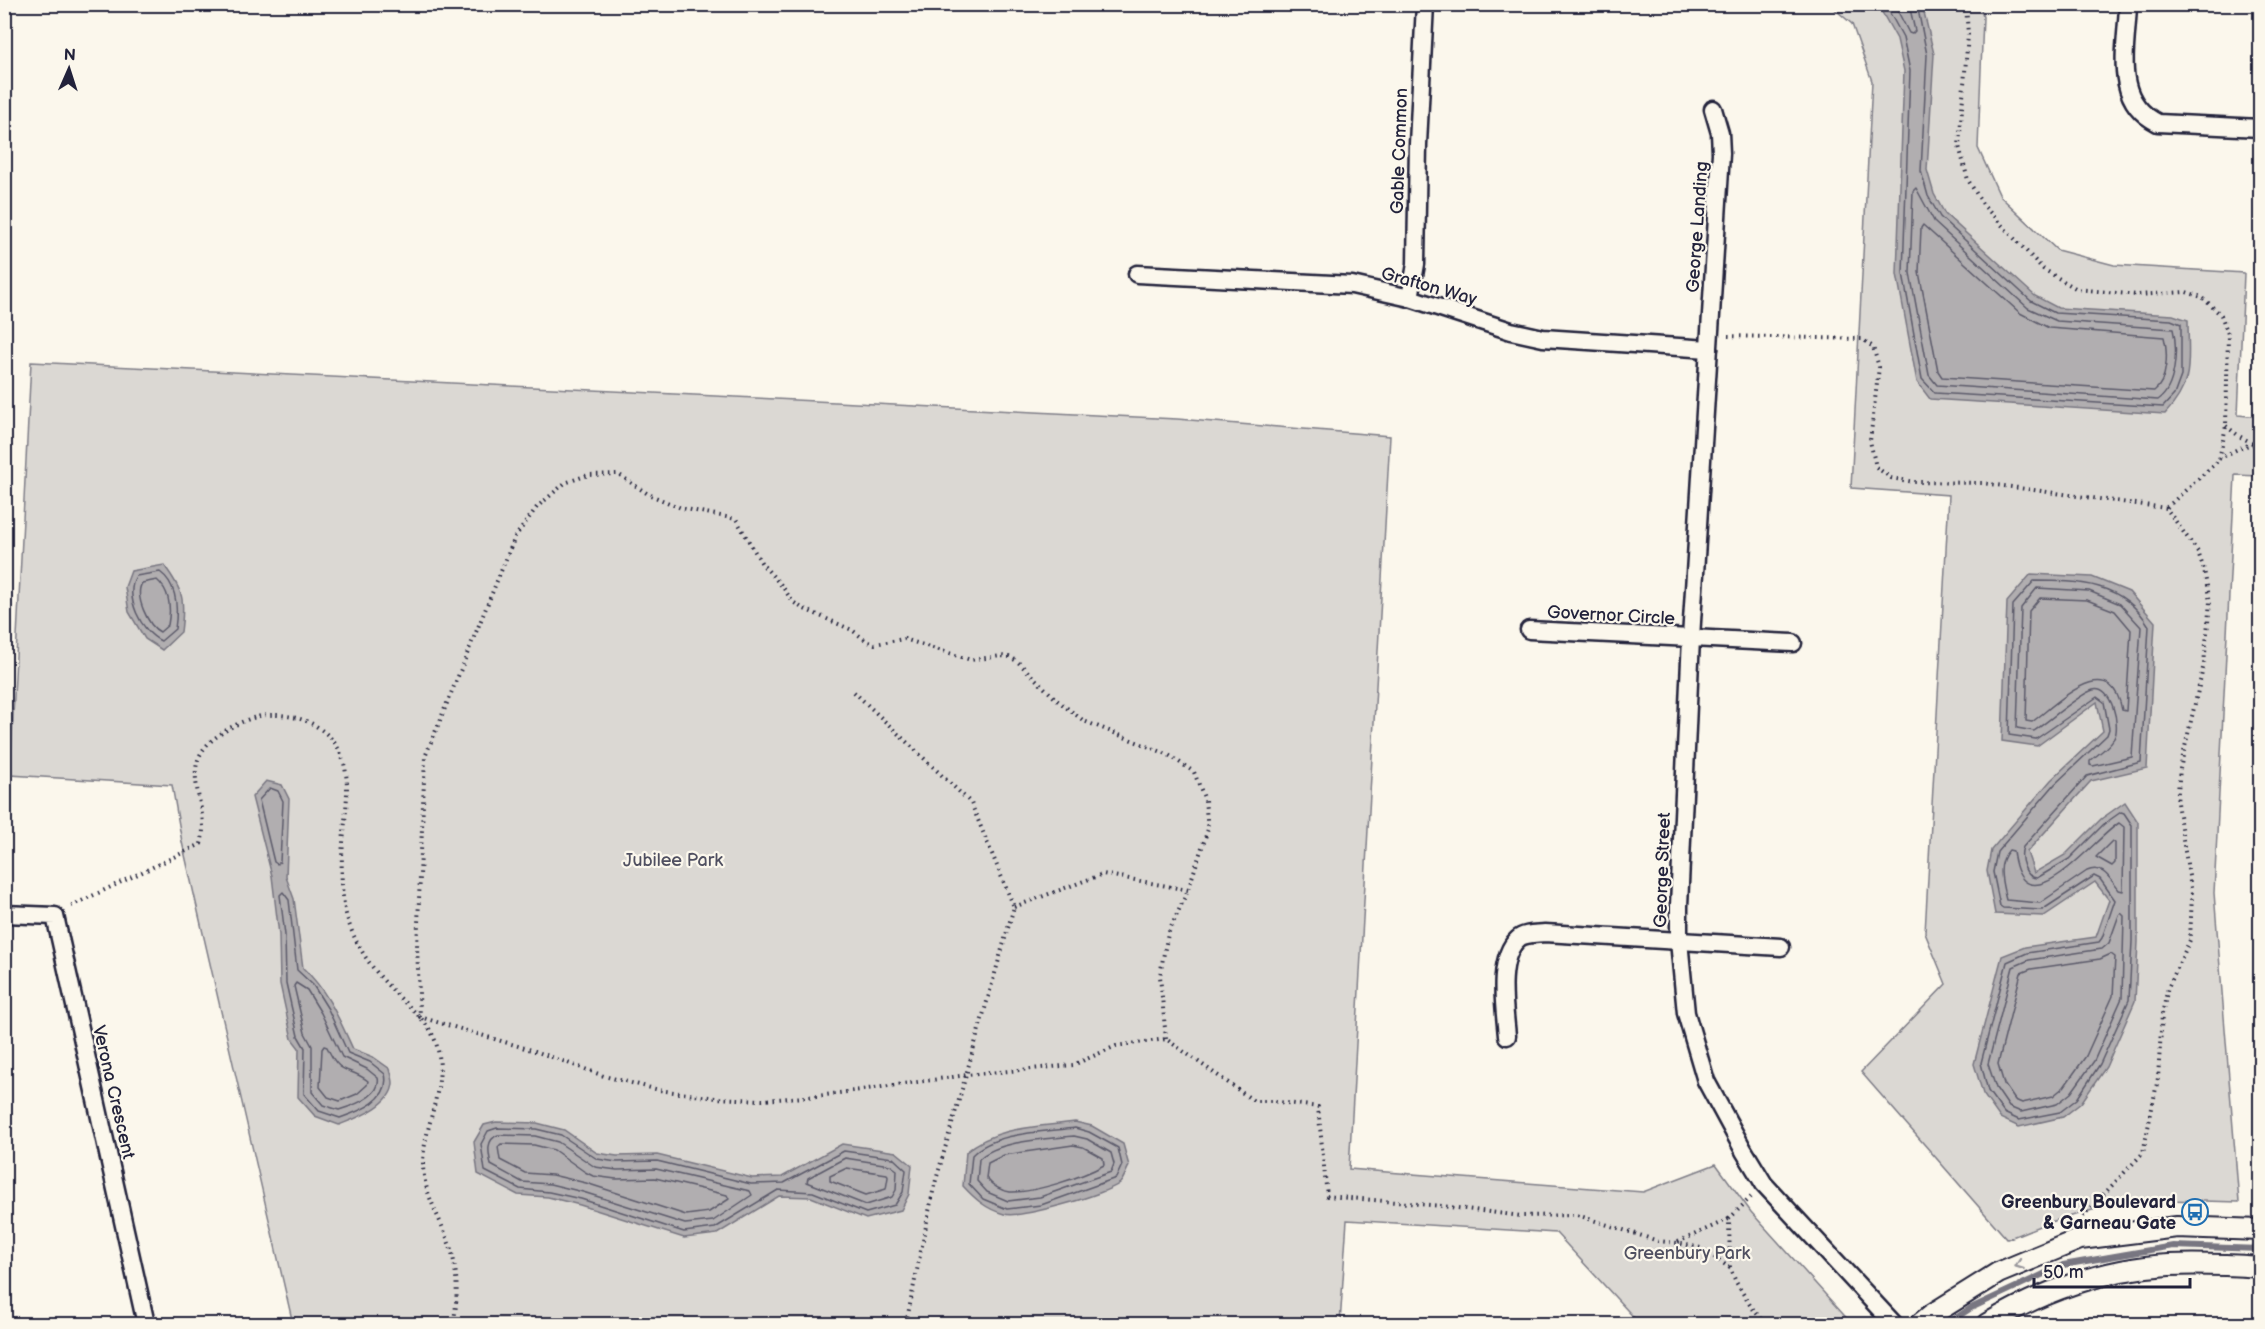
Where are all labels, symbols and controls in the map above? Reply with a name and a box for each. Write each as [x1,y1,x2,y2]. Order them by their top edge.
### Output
north arrow [39,39,99,99]
text: N [63,46,76,65]
street label: Gable Common [1387,87,1412,215]
street label: George Landing [1682,161,1713,293]
street label: Grafton Way [1379,263,1480,310]
street label: Governor Circle [1546,602,1676,629]
street label: George Street [1650,811,1675,928]
park label: Jubilee Park [623,850,723,871]
street label: Verona Crescent [88,1023,139,1161]
place label: Greenbury Boulevard & Garneau Gate [2001,1192,2176,1234]
bus stop icon: Greenbury Boulevard & Garneau Gate [2180,1197,2210,1227]
park label: Greenbury Park [1624,1243,1750,1264]
scale bar [2034,1251,2190,1289]
one-way arrow [2014,1258,2025,1270]
text: 50 m [2043,1262,2084,1283]

